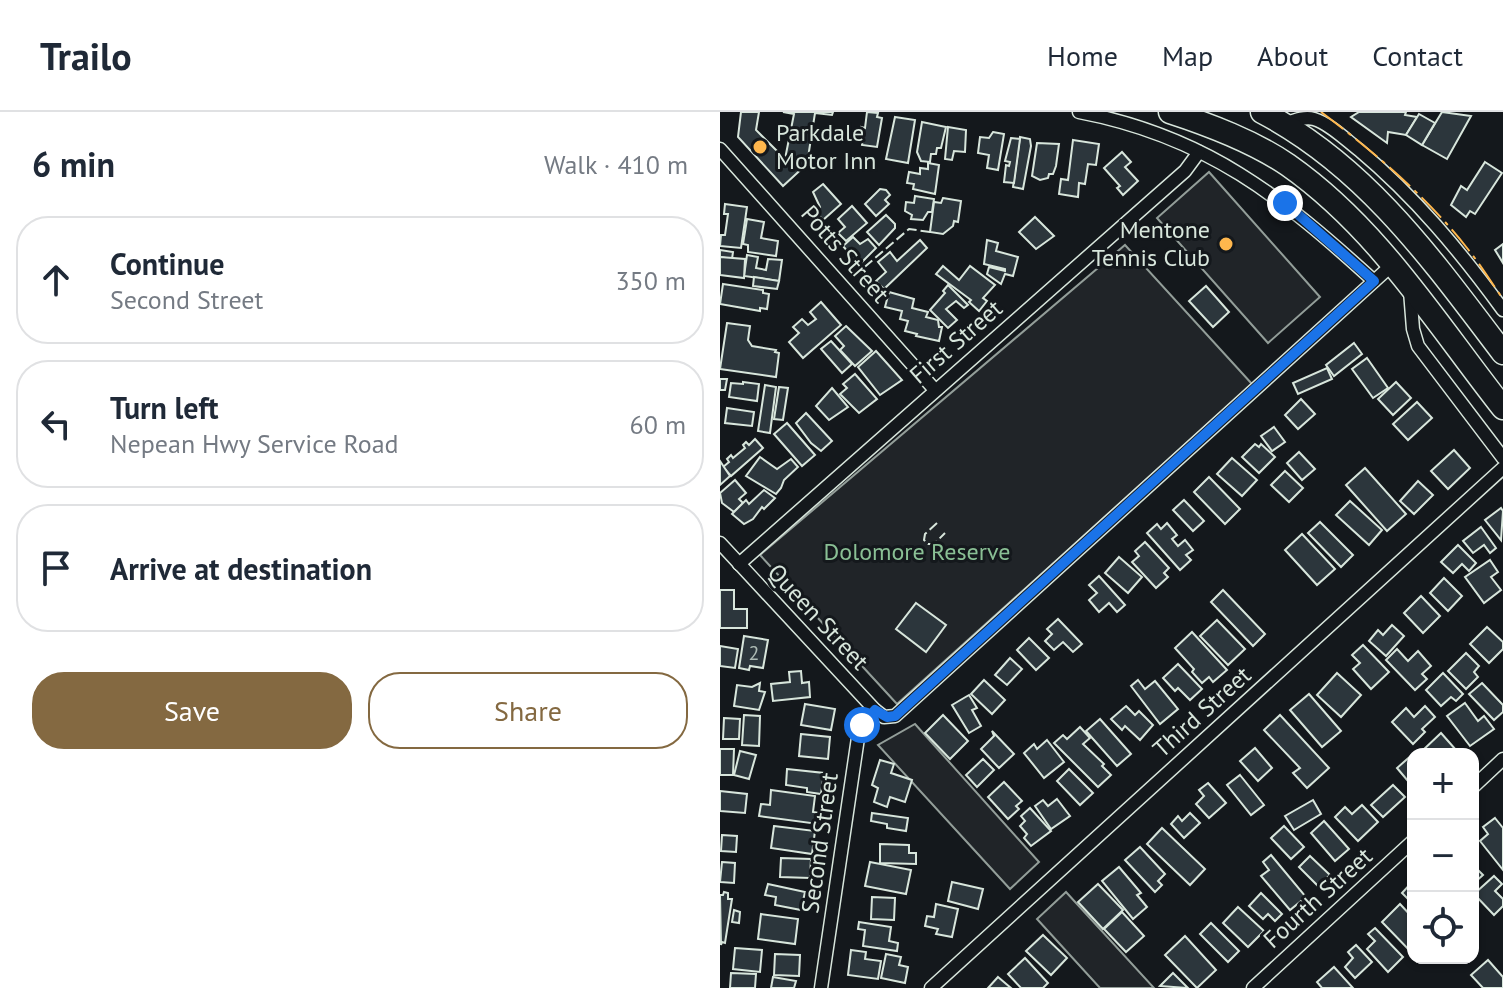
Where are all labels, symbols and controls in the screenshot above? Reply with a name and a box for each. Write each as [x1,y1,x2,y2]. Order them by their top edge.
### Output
text: Trailo [40,31,132,80]
text: Home [1047,37,1118,74]
text: Map [1162,37,1213,74]
text: About [1257,37,1328,74]
text: Contact [1372,37,1463,74]
place label: Parkdale Motor Inn [776,117,876,176]
marker: Parkdale Motor Inn [751,138,769,156]
text: 6 min [32,142,115,186]
text: Walk · 410 m [544,148,688,181]
route end [1267,185,1303,221]
street label: Potts Street [794,198,896,309]
place label: Mentone Tennis Club [1092,214,1210,273]
marker: Mentone Tennis Club [1217,235,1235,253]
text: Continue [110,244,224,283]
icon: ahead [34,258,78,302]
text: 350 m [615,264,686,297]
text: Second Street [110,283,263,316]
street label: First Street [903,293,1008,390]
text: Turn left [110,388,218,427]
icon: left [34,402,78,446]
text: 60 m [630,408,686,441]
text: Nepean Hwy Service Road [110,427,399,460]
park label: Dolomore Reserve [824,536,1010,567]
icon: arrive [34,546,78,590]
text: Arrive at destination [110,549,372,588]
street label: Queen Street [761,557,876,676]
house number: 2 [749,640,759,666]
street label: Third Street [1146,659,1257,764]
button: Save [32,672,352,749]
button: Share [368,672,688,749]
route start [844,707,880,743]
map controls [1407,748,1479,964]
button: + [1407,748,1479,820]
street label: Second Street [794,771,845,915]
button: − [1407,820,1479,892]
street label: Fourth Street [1257,841,1379,955]
button: locate [1407,892,1479,964]

